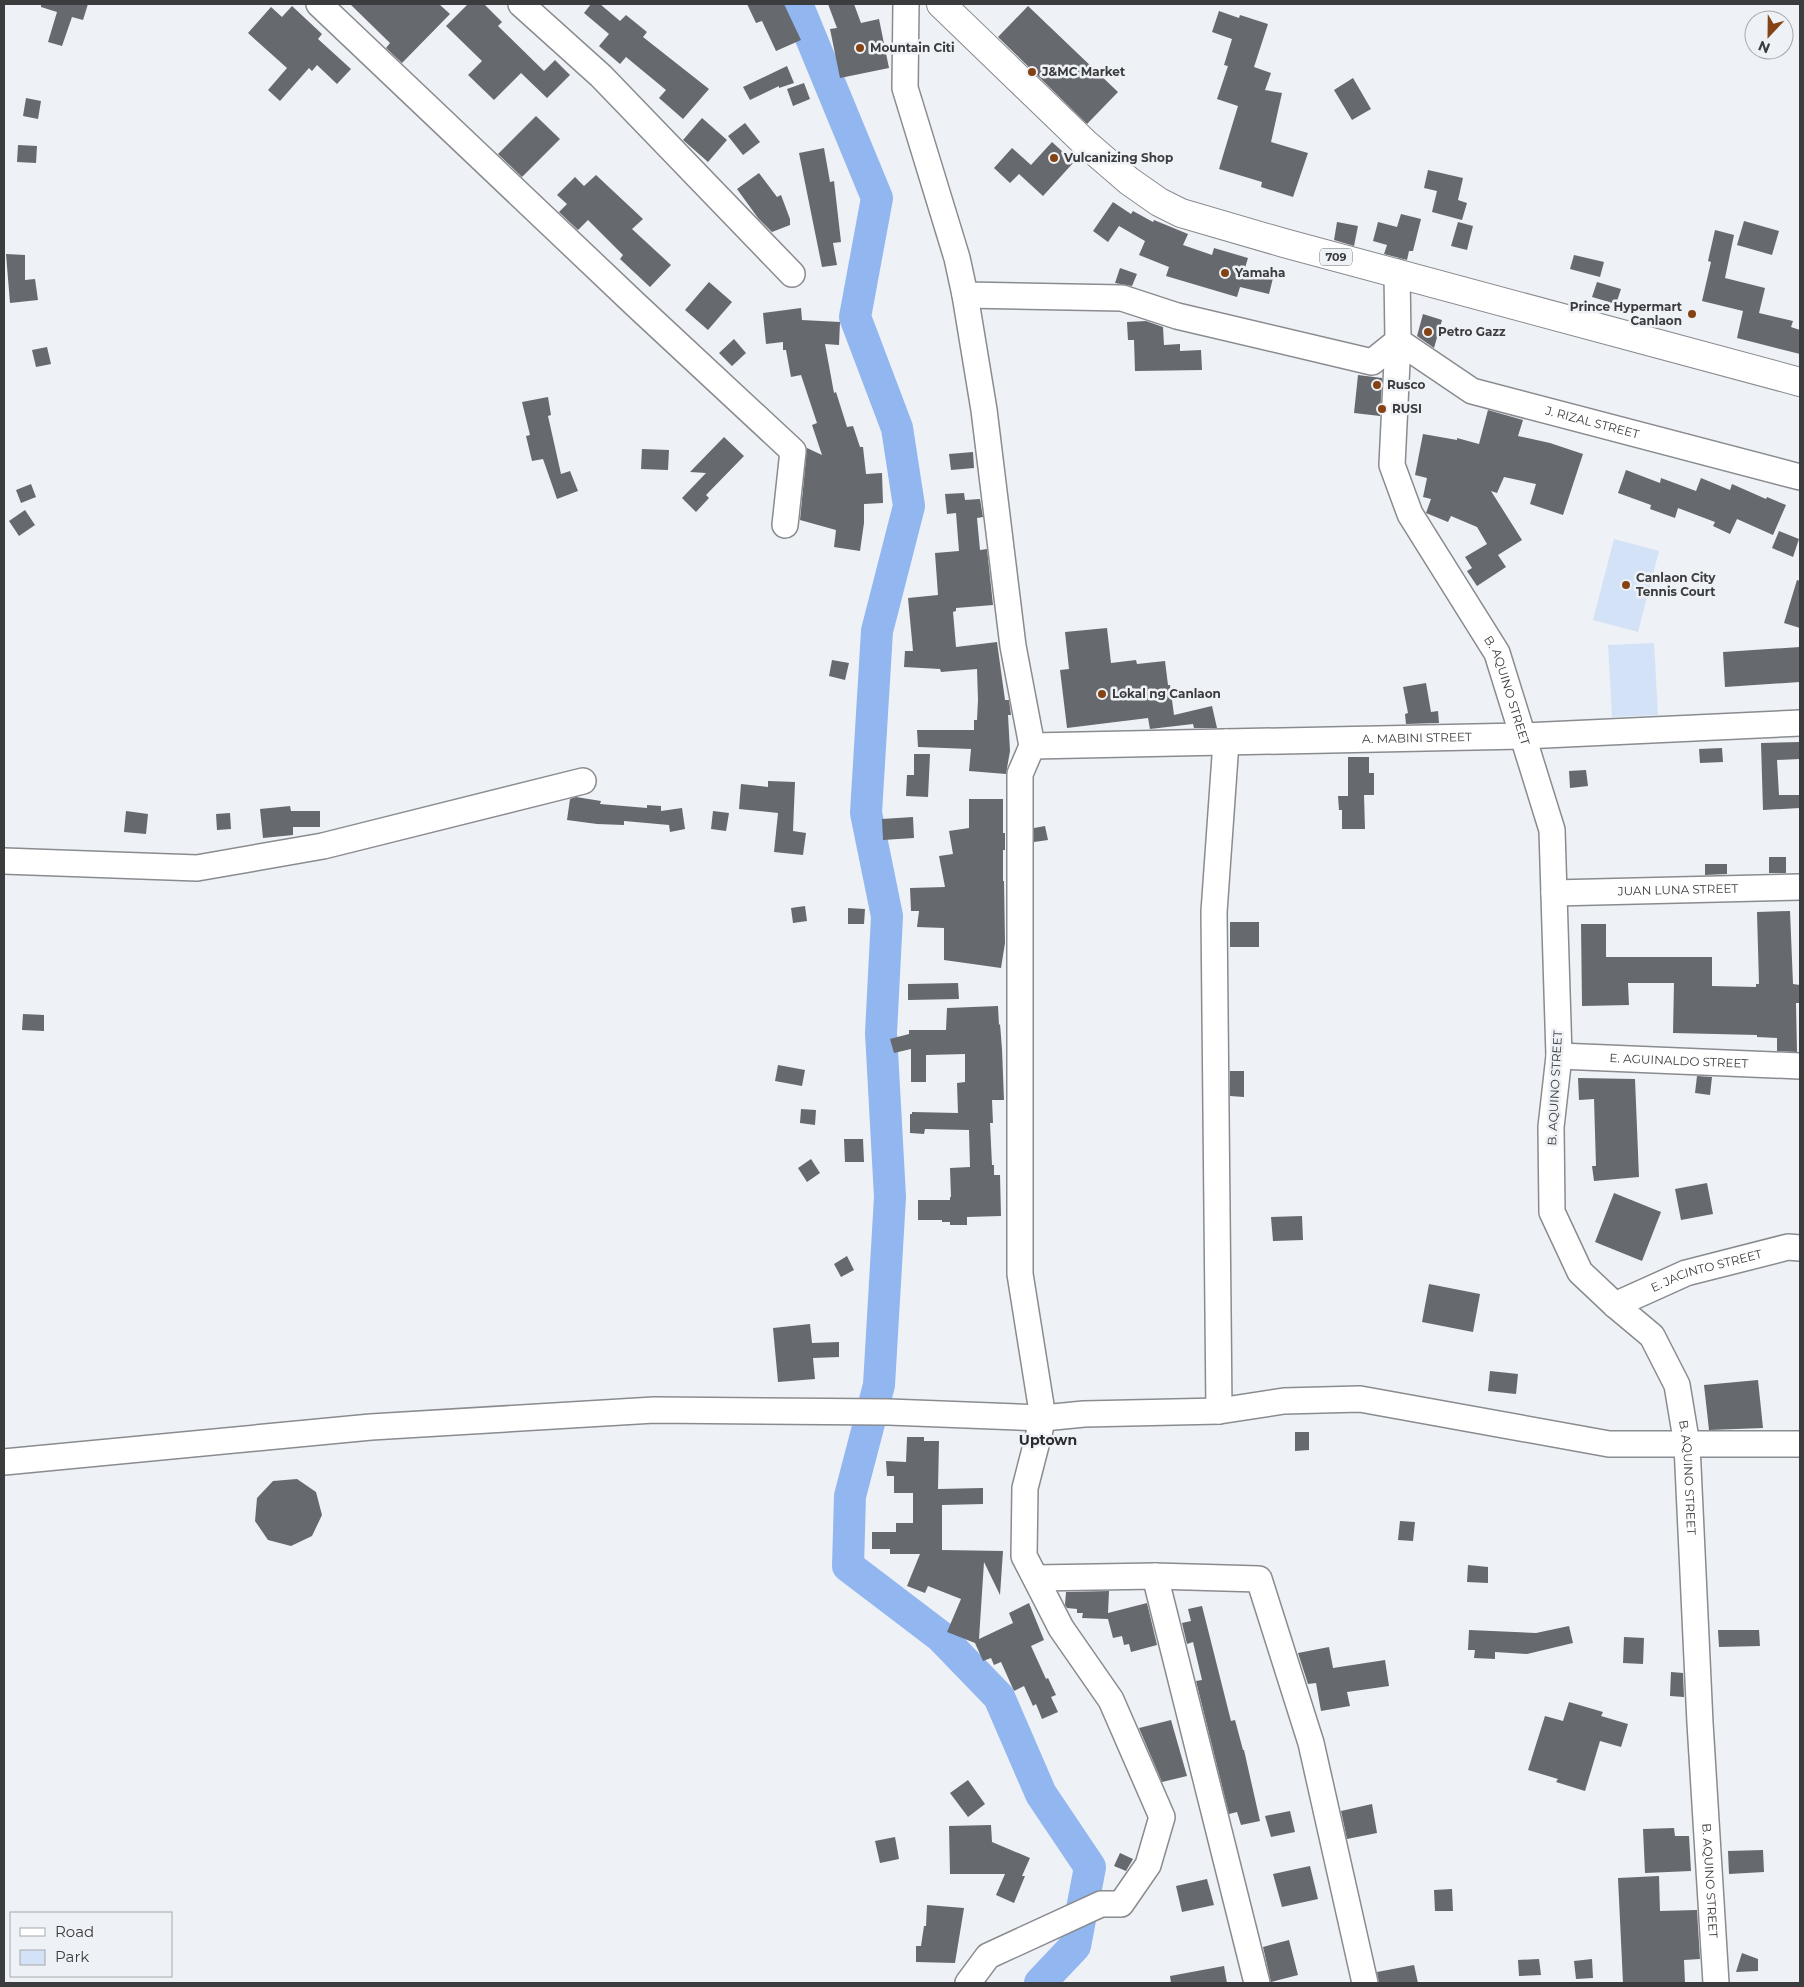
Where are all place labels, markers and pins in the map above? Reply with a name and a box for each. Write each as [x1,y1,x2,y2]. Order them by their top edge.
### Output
place label: Mountain Citi [870,40,955,55]
marker: Mountain Citi [854,42,866,54]
place label: J&MC Market [1041,64,1126,79]
marker: J&MC Market [1026,66,1038,78]
place label: Vulcanizing Shop [1063,150,1173,165]
marker: Vulcanizing Shop [1048,152,1060,164]
place label: Yamaha [1234,265,1285,280]
marker: Yamaha [1219,267,1231,279]
place label: Prince Hypermart Canlaon [1570,299,1683,328]
marker: Prince Hypermart Canlaon [1686,308,1698,320]
place label: Petro Gazz [1438,324,1506,339]
marker: Petro Gazz [1422,326,1434,338]
place label: Rusco [1387,377,1425,392]
marker: Rusco [1371,379,1383,391]
place label: RUSI [1392,401,1422,416]
marker: RUSI [1376,403,1388,415]
place label: Canlaon City Tennis Court [1636,570,1716,599]
marker: Canlaon City Tennis Court [1620,579,1632,591]
place label: Lokal ng Canlaon [1112,686,1221,701]
marker: Lokal ng Canlaon [1096,688,1108,700]

